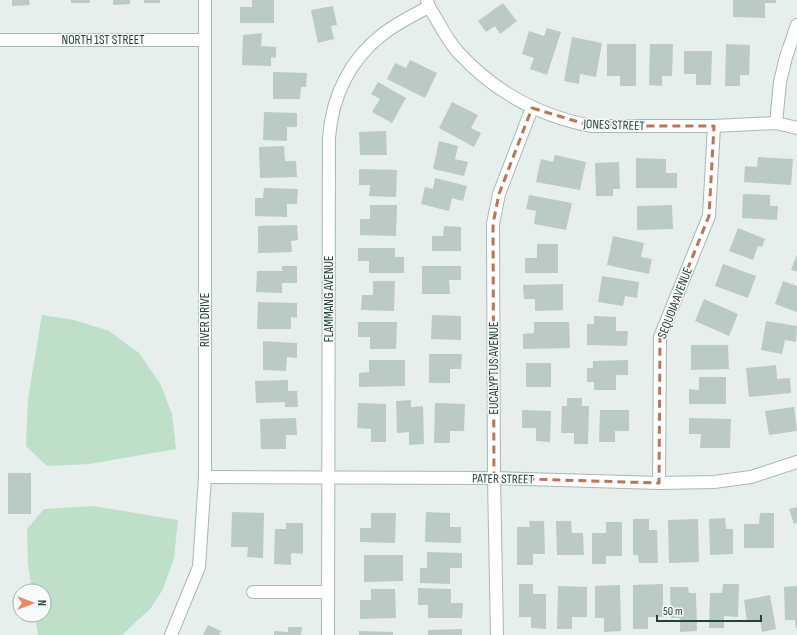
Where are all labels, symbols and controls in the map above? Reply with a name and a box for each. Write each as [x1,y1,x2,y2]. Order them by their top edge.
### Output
street label: NORTH 1ST STREET [62,32,144,48]
street label: JONES STREET [582,116,645,134]
street label: FLAMMANG AVENUE [321,256,337,342]
street label: SEQUOIA AVENUE [654,265,696,341]
street label: RIVER DRIVE [197,293,213,347]
street label: EUCALYPTUS AVENUE [486,322,502,414]
street label: PATER STREET [472,470,534,488]
north arrow [12,583,52,623]
scale bar [657,597,761,623]
text: N [35,600,48,606]
text: 50 m [663,604,683,619]

